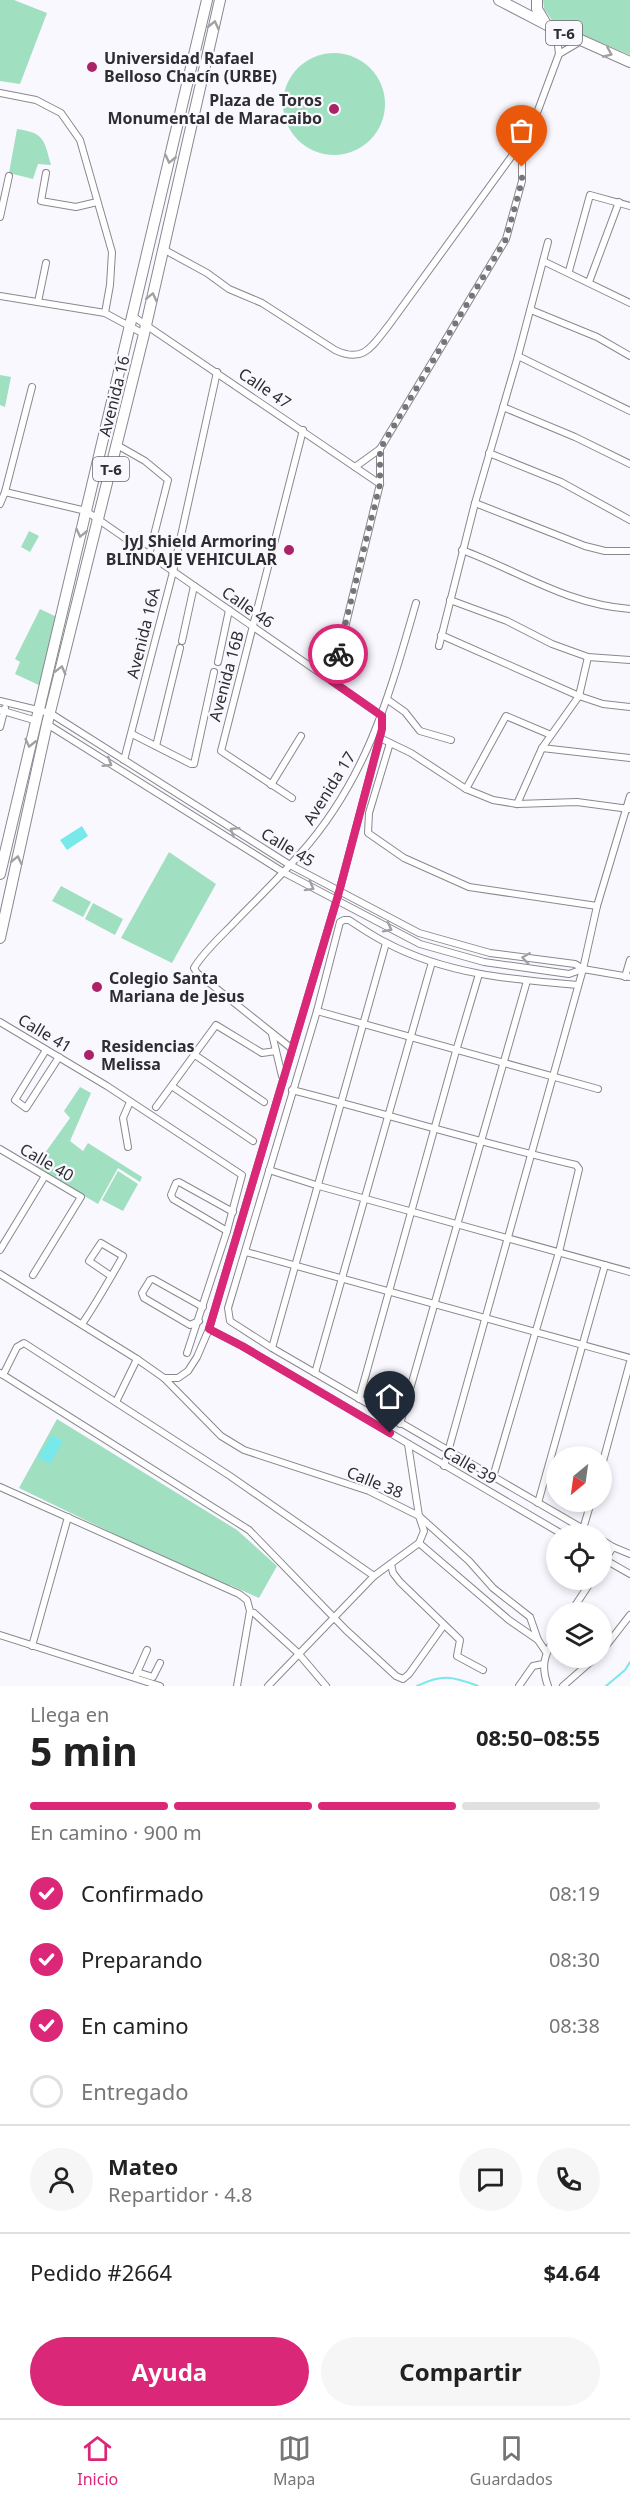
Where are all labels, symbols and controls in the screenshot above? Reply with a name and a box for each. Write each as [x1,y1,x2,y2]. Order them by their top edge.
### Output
one-way arrow [207,21,220,31]
road number: T-6 [546,21,582,45]
one-way arrow [602,46,613,58]
place label: Universidad Rafael Belloso Chacín (URBE) [104,47,277,87]
marker: Universidad Rafael Belloso Chacín (URBE) [85,60,99,74]
place label: Plaza de Toros Monumental de Maracaibo [107,89,322,129]
marker: Plaza de Toros Monumental de Maracaibo [327,102,341,116]
pin [496,105,547,167]
icon: bag [505,114,538,147]
one-way arrow [164,154,177,164]
one-way arrow [145,293,158,303]
street label: Avenida 16 [93,353,135,439]
street label: Calle 47 [234,362,296,414]
road number: T-6 [93,457,129,481]
one-way arrow [75,527,88,537]
place label: JyJ Shield Armoring BLINDAJE VEHICULAR [106,530,278,570]
marker: JyJ Shield Armoring BLINDAJE VEHICULAR [282,543,296,557]
street label: Calle 46 [218,581,278,633]
street label: Avenida 16A [121,585,165,681]
courier [308,624,368,684]
street label: Avenida 16B [203,628,249,724]
icon: bike [322,638,355,671]
one-way arrow [54,666,67,676]
one-way arrow [25,737,38,747]
street label: Avenida 17 [298,747,360,829]
one-way arrow [101,756,112,767]
street label: Calle 45 [257,822,319,872]
one-way arrow [230,826,240,838]
one-way arrow [10,856,23,866]
one-way arrow [304,880,314,891]
one-way arrow [382,921,393,932]
one-way arrow [522,952,531,964]
place label: Colegio Santa Mariana de Jesus [109,967,244,1007]
marker: Colegio Santa Mariana de Jesus [90,980,104,994]
street label: Calle 41 [14,1008,76,1058]
place label: Residencias Melissa [101,1035,195,1075]
marker: Residencias Melissa [82,1048,96,1062]
street label: Calle 40 [16,1138,78,1186]
pin [364,1371,415,1433]
icon: home [373,1380,406,1413]
street label: Calle 39 [439,1441,501,1489]
north arrow [546,1446,612,1512]
map controls [546,1446,612,1668]
street label: Calle 38 [344,1461,406,1503]
button: locate [546,1524,612,1590]
button: layers [546,1602,612,1668]
text: Llega en [30,1701,109,1728]
text: 08:50–08:55 [476,1722,600,1752]
text: 5 min [30,1724,137,1777]
text: En camino · 900 m [30,1819,202,1846]
icon: check [30,1877,63,1910]
text: Confirmado [81,1878,204,1908]
text: 08:19 [549,1880,600,1907]
icon: check [30,1943,63,1976]
text: Preparando [81,1944,203,1974]
text: 08:30 [549,1946,600,1973]
icon: check [30,2009,63,2042]
text: En camino [81,2010,189,2040]
text: 08:38 [549,2012,600,2039]
text: Entregado [81,2076,189,2106]
button: person [30,2148,93,2211]
button: chat [459,2148,522,2211]
button: phone [537,2148,600,2211]
text: Mateo [108,2151,178,2181]
text: Repartidor · 4.8 [108,2181,253,2208]
text: Pedido #2664 [30,2257,172,2287]
text: $4.64 [543,2257,600,2287]
button: Ayuda [30,2337,309,2406]
button: Compartir [321,2337,600,2406]
tab: Inicio [77,2432,118,2490]
tab: Mapa [273,2432,315,2490]
tab: Guardados [470,2432,553,2490]

